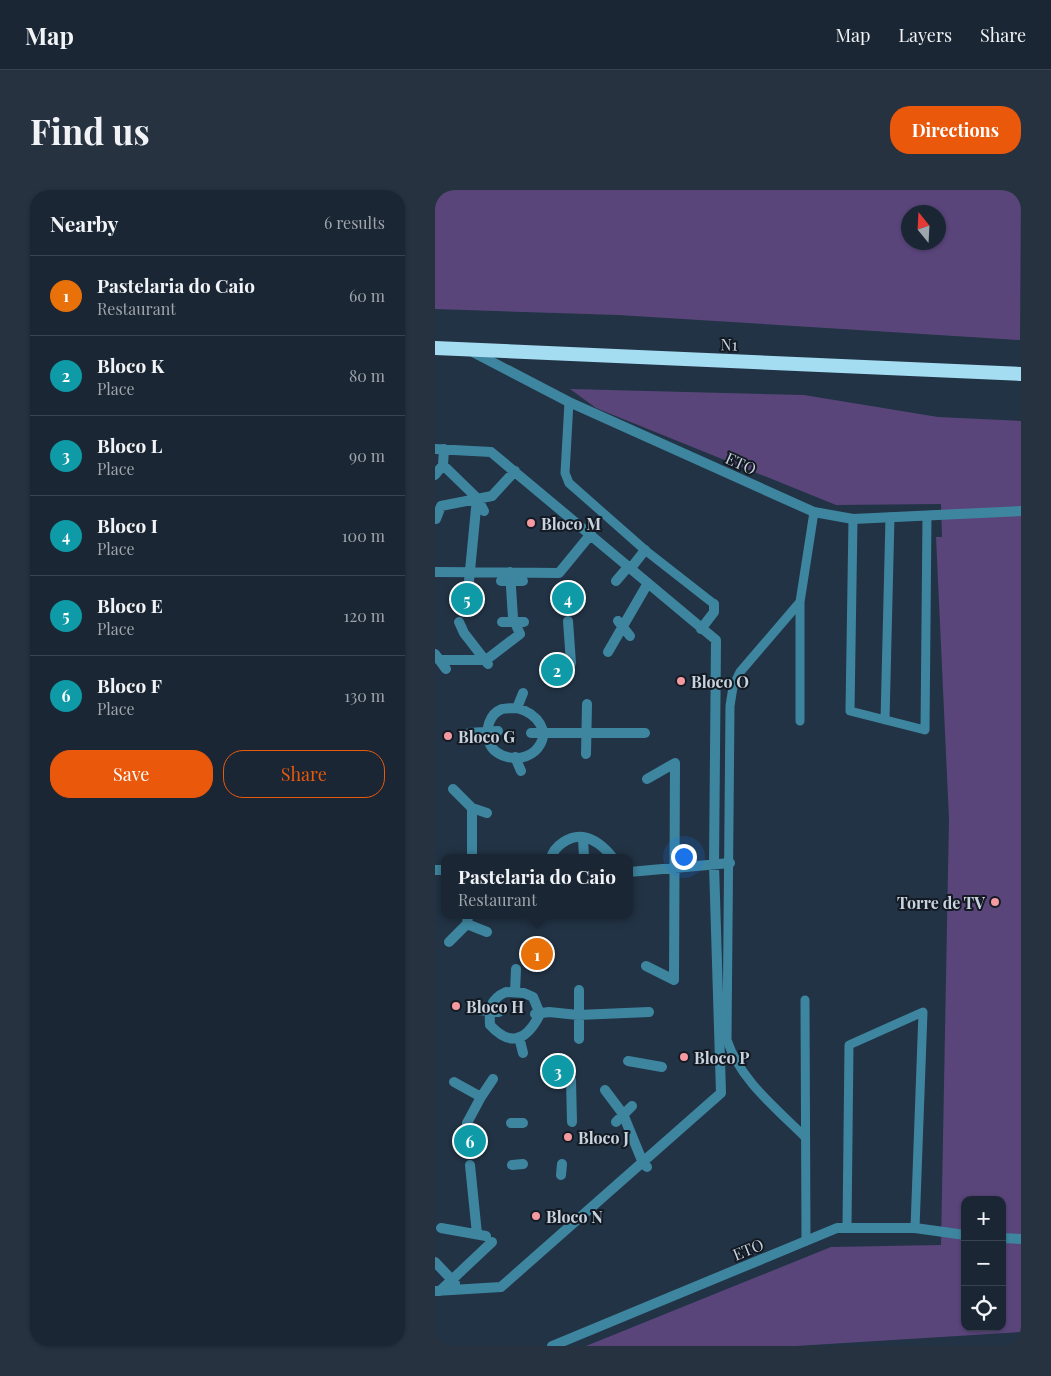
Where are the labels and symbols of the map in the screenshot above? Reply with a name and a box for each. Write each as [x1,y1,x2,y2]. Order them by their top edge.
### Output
north arrow [901,205,946,250]
street label: N1 [720,333,738,355]
street label: ETO [722,447,760,479]
place label: Bloco M [541,513,601,534]
marker: Bloco M [525,517,537,529]
pin: 4 [552,579,584,617]
pin: 5 [451,580,483,618]
pin: 2 [541,651,573,689]
place label: Bloco O [691,671,749,692]
marker: Bloco O [675,675,687,687]
place label: Bloco G [458,726,515,747]
marker: Bloco G [442,730,454,742]
your location [671,844,697,870]
place label: Torre de TV [897,892,985,913]
marker: Torre de TV [989,896,1001,908]
pin: 1 [521,935,553,973]
place label: Bloco H [466,996,524,1017]
marker: Bloco H [450,1000,462,1012]
place label: Bloco P [694,1047,749,1068]
marker: Bloco P [678,1051,690,1063]
pin: 3 [542,1052,574,1090]
pin: 6 [454,1122,486,1160]
place label: Bloco J [578,1127,629,1148]
marker: Bloco J [562,1131,574,1143]
place label: Bloco N [546,1206,603,1227]
marker: Bloco N [530,1210,542,1222]
street label: ETO [729,1233,767,1265]

